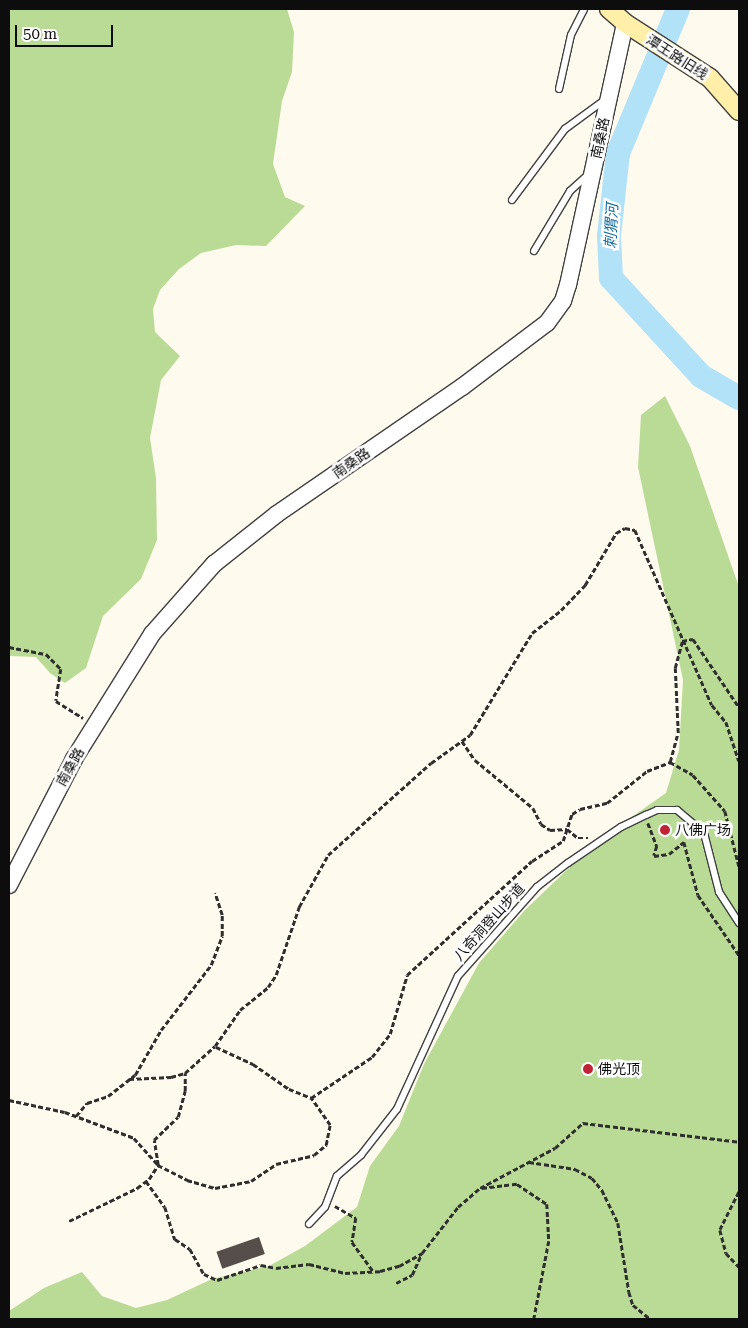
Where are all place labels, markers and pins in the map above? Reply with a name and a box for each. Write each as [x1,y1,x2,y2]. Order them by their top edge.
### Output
place label: 八佛广场 [675,822,731,838]
marker: 八佛广场 [659,824,671,836]
place label: 佛光顶 [598,1061,640,1077]
marker: 佛光顶 [582,1063,594,1075]

